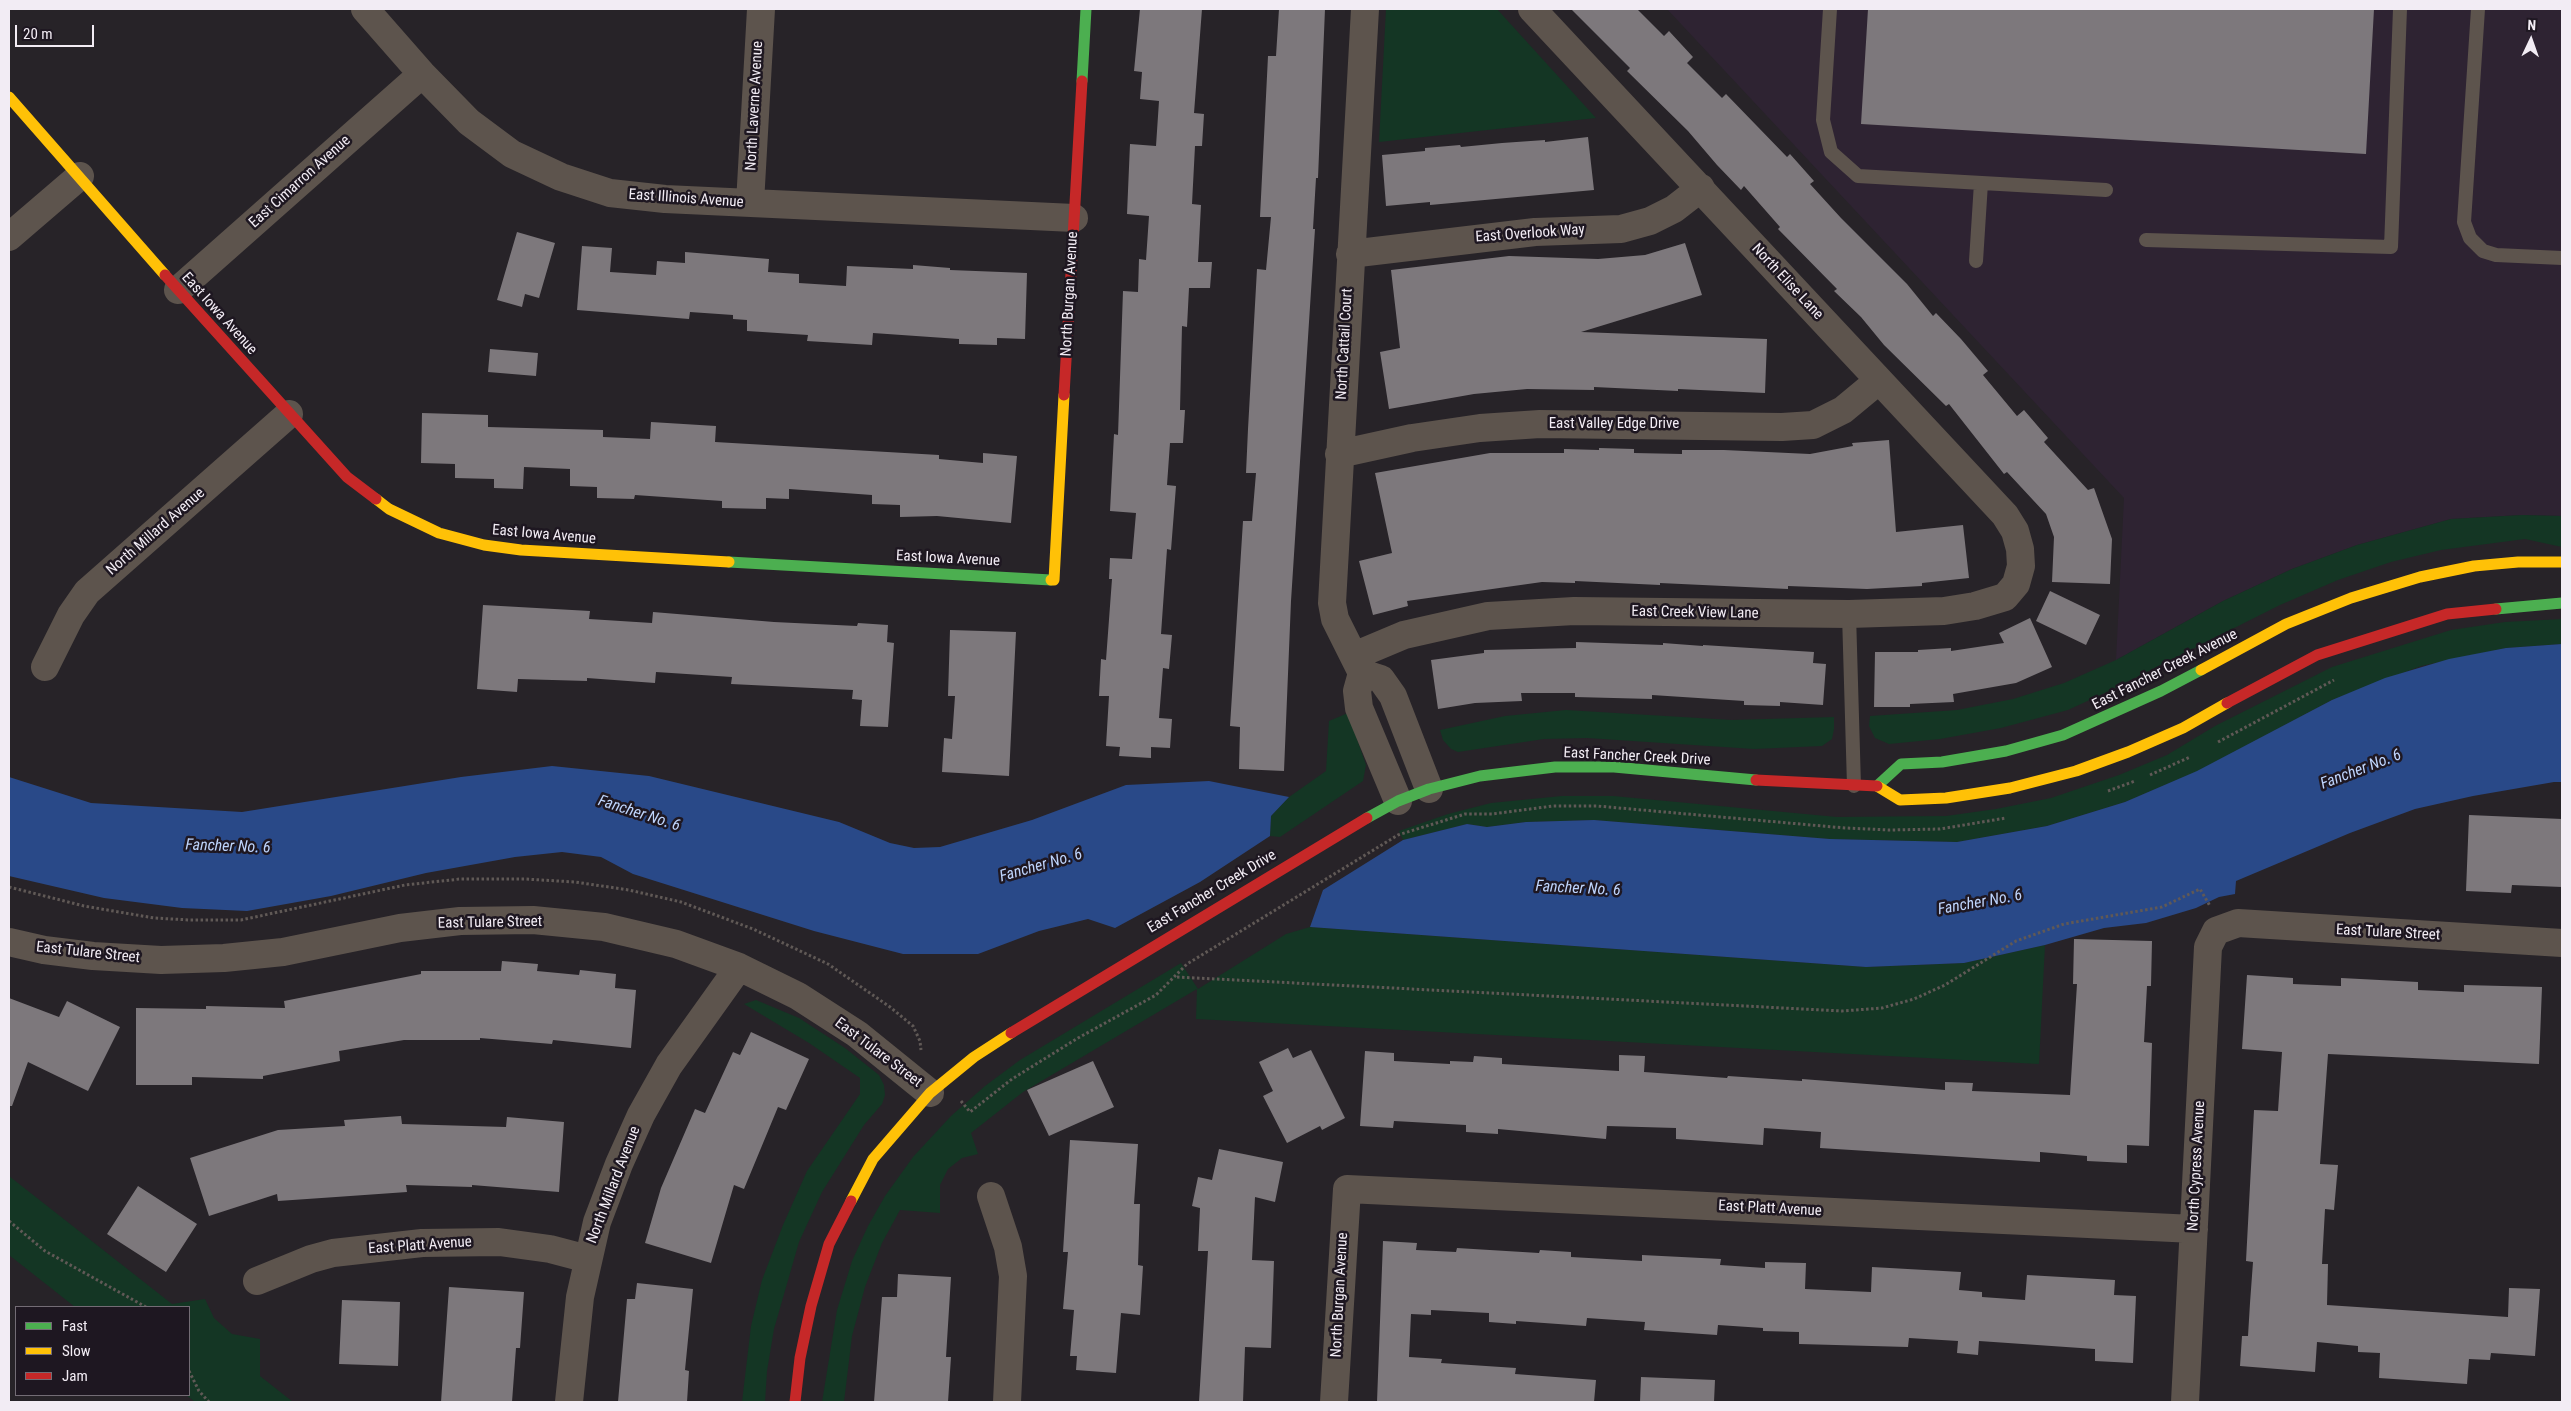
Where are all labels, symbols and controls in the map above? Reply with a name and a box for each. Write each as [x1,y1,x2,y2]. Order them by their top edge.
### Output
scale bar [18,15,96,47]
north arrow [2506,15,2556,65]
text: N [2527,17,2536,33]
text: 20 m [23,25,53,43]
street label: North Laverne Avenue [743,41,767,171]
street label: East Cimarron Avenue [246,132,354,232]
street label: East Illinois Avenue [628,186,744,212]
street label: East Overlook Way [1475,221,1585,247]
street label: North Burgan Avenue [1058,231,1082,357]
street label: North Elise Lane [1747,240,1827,324]
street label: East Iowa Avenue [177,269,261,359]
street label: North Cattail Court [1333,288,1357,400]
street label: East Valley Edge Drive [1549,415,1679,433]
street label: North Millard Avenue [103,484,209,580]
street label: East Iowa Avenue [491,521,597,549]
street label: East Iowa Avenue [895,547,1001,571]
street label: East Creek View Lane [1631,603,1759,623]
street label: East Fancher Creek Avenue [2089,626,2241,714]
street label: East Fancher Creek Drive [1563,744,1711,770]
water label: Fancher No. 6 [2318,746,2404,794]
water label: Fancher No. 6 [595,792,683,836]
water label: Fancher No. 6 [185,836,271,858]
water label: Fancher No. 6 [997,845,1085,887]
street label: East Fancher Creek Drive [1144,846,1280,938]
water label: Fancher No. 6 [1535,877,1621,901]
water label: Fancher No. 6 [1936,886,2024,920]
street label: East Tulare Street [438,913,542,933]
street label: East Tulare Street [2335,921,2441,945]
street label: East Tulare Street [35,939,141,967]
street label: East Tulare Street [831,1014,925,1092]
street label: North Cypress Avenue [2185,1100,2209,1232]
street label: North Millard Avenue [583,1124,645,1246]
street label: East Platt Avenue [1718,1197,1822,1221]
street label: North Burgan Avenue [1328,1232,1352,1358]
street label: East Platt Avenue [368,1233,472,1259]
legend [15,1306,190,1396]
text: Fast [62,1317,87,1335]
text: Slow [62,1342,91,1360]
text: Jam [62,1367,88,1385]

